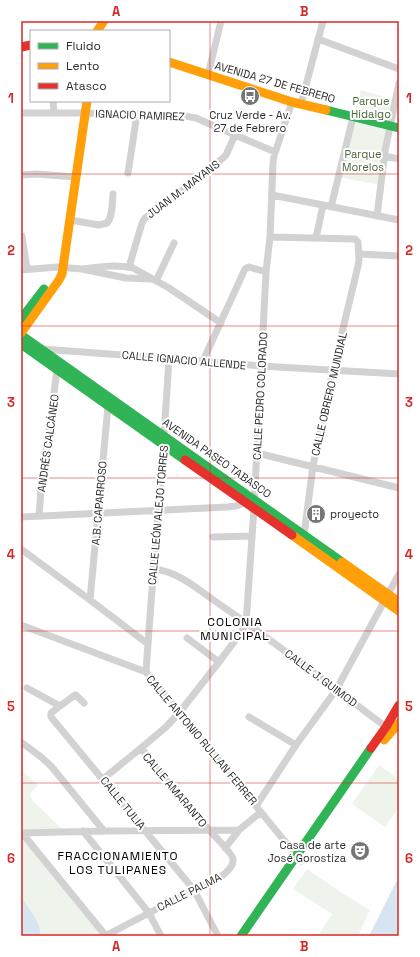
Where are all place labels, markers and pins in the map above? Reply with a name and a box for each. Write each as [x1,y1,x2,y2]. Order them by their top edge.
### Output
bus stop icon: Cruz Verde - Av. 27 de Febrero [239,85,261,107]
place label: Cruz Verde - Av. 27 de Febrero [209,108,291,135]
building icon: proyecto [305,503,327,525]
place label: proyecto [330,507,379,521]
place label: Casa de arte José Gorostiza [268,838,347,865]
theatre icon: Casa de arte José Gorostiza [349,840,371,862]

